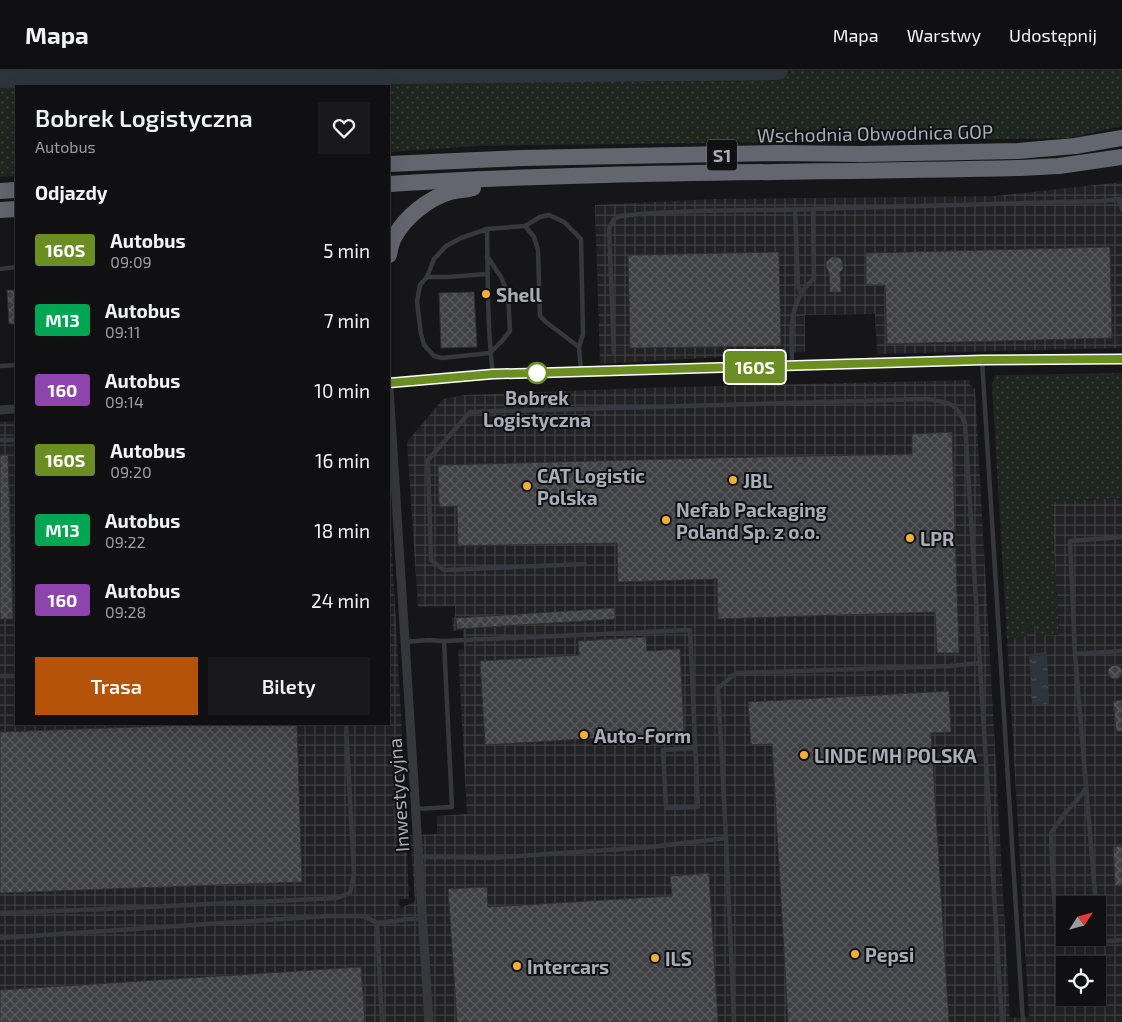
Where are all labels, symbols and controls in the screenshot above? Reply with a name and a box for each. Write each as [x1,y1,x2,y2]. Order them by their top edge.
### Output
text: Mapa [25,20,89,49]
text: Mapa [833,24,879,46]
text: Warstwy [907,24,981,46]
text: Udostępnij [1009,24,1097,46]
button: heart [318,102,370,154]
text: Bobrek Logistyczna [35,103,253,132]
street label: Wschodnia Obwodnica GOP [757,119,993,147]
text: Autobus [35,137,96,156]
road number: S1 [707,140,737,170]
text: Odjazdy [35,181,108,204]
text: Autobus [110,229,186,252]
text: 160S [45,239,85,261]
text: 5 min [323,239,370,262]
text: 09:09 [110,252,152,271]
place label: Shell [496,283,543,306]
marker: Shell [480,288,492,300]
text: Autobus [105,299,180,322]
text: M13 [45,309,80,331]
text: 7 min [324,309,370,332]
text: 09:11 [105,322,140,341]
line badge: 160S [720,351,790,383]
text: 160S [735,356,775,378]
marker: Bobrek Logistyczna [526,362,548,384]
text: Autobus [105,369,180,392]
text: 160 [48,379,77,401]
text: 10 min [314,379,370,402]
place label: Bobrek Logistyczna [483,386,591,432]
text: 09:14 [105,392,144,411]
text: Autobus [110,439,186,462]
text: 160S [45,449,85,471]
text: 16 min [315,449,370,472]
text: 09:20 [110,462,152,481]
place label: CAT Logistic Polska [537,464,645,509]
place label: JBL [743,469,772,492]
marker: JBL [727,474,739,486]
marker: CAT Logistic Polska [521,480,533,492]
place label: Nefab Packaging Poland Sp. z o.o. [676,498,827,543]
text: Autobus [105,509,180,532]
marker: Nefab Packaging Poland Sp. z o.o. [660,514,672,526]
text: M13 [45,519,80,541]
text: 18 min [314,519,370,542]
place label: LPR [920,527,954,550]
text: 09:22 [105,532,146,551]
marker: LPR [904,532,916,544]
text: Autobus [105,579,180,602]
text: 160 [48,589,77,611]
text: 24 min [311,589,370,612]
text: 09:28 [105,602,146,621]
button: Trasa [35,657,198,715]
button: Bilety [208,657,370,715]
place label: Auto-Form [594,724,691,747]
marker: Auto-Form [578,729,590,741]
street label: Inwestycyjna [383,737,413,853]
place label: LINDE MH POLSKA [814,744,977,767]
marker: LINDE MH POLSKA [798,749,810,761]
north arrow [1056,896,1106,946]
map controls [1056,896,1106,1006]
place label: Pepsi [865,943,914,966]
place label: ILS [665,947,692,970]
marker: Pepsi [849,948,861,960]
marker: ILS [649,952,661,964]
place label: Intercars [527,955,609,978]
button: locate [1056,956,1106,1006]
marker: Intercars [511,960,523,972]

